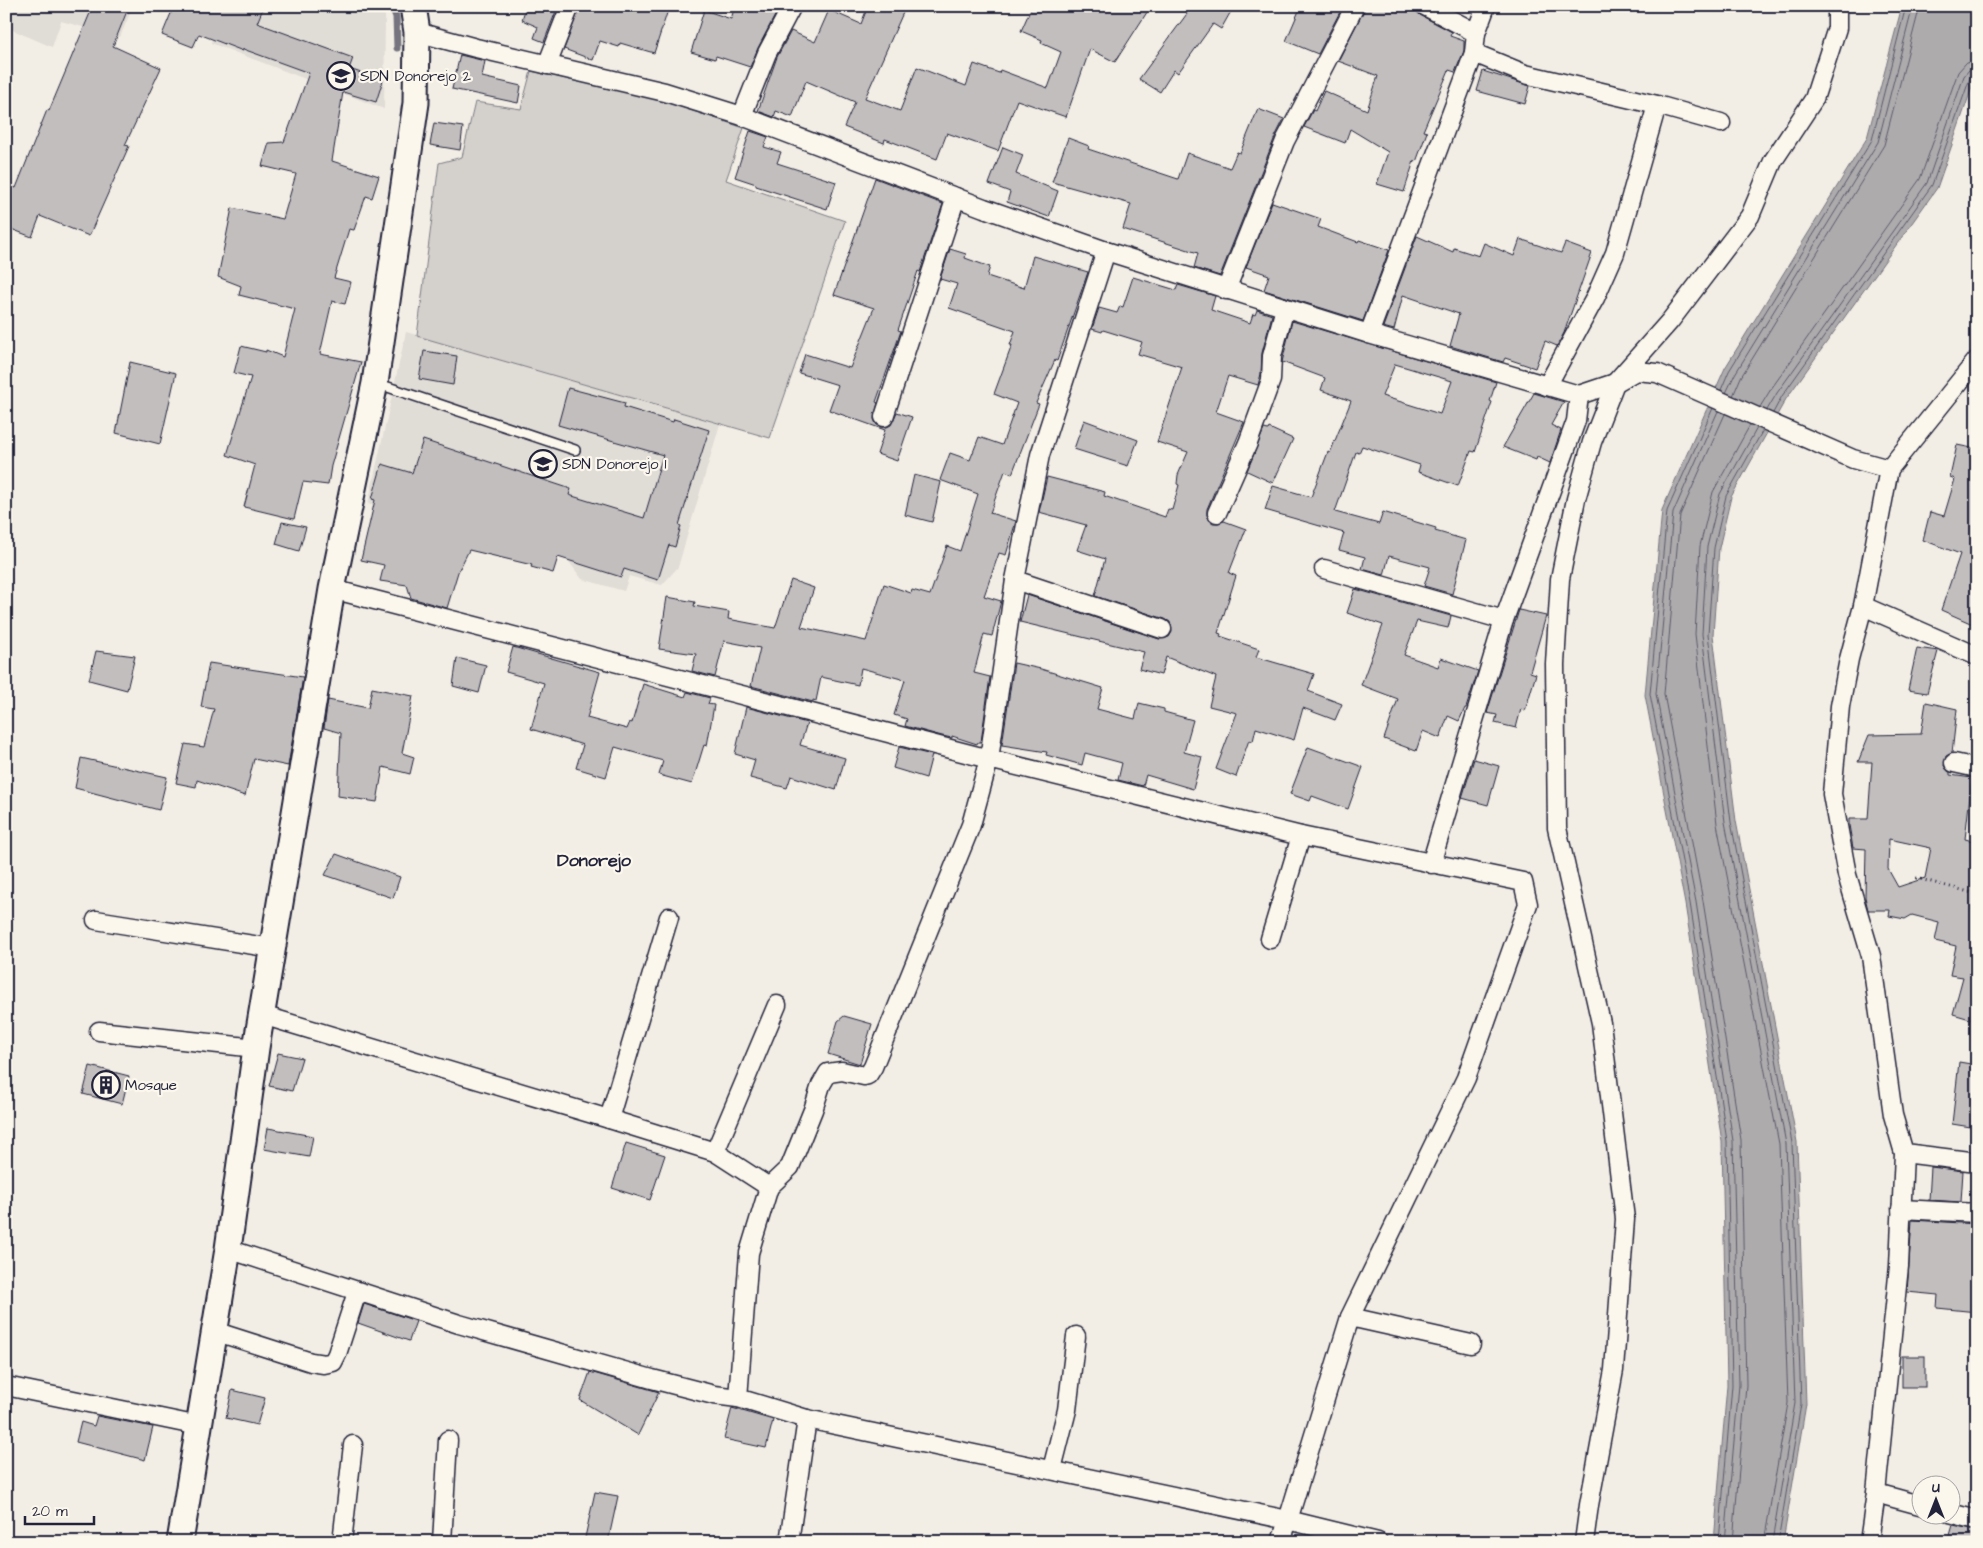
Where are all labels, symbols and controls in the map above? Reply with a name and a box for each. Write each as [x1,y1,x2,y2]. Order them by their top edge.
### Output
school or university icon: SDN Donorejo 2 [326,61,356,91]
place label: SDN Donorejo 2 [360,66,471,87]
school or university icon: SDN Donorejo 1 [528,449,558,479]
place label: SDN Donorejo 1 [562,454,666,475]
district label: Donorejo [557,848,632,873]
building icon: Mosque [91,1070,121,1100]
place label: Mosque [125,1075,177,1096]
north arrow [1910,1476,1960,1526]
text: U [1932,1478,1940,1498]
scale bar [25,1493,94,1525]
text: 20 m [32,1501,68,1522]

